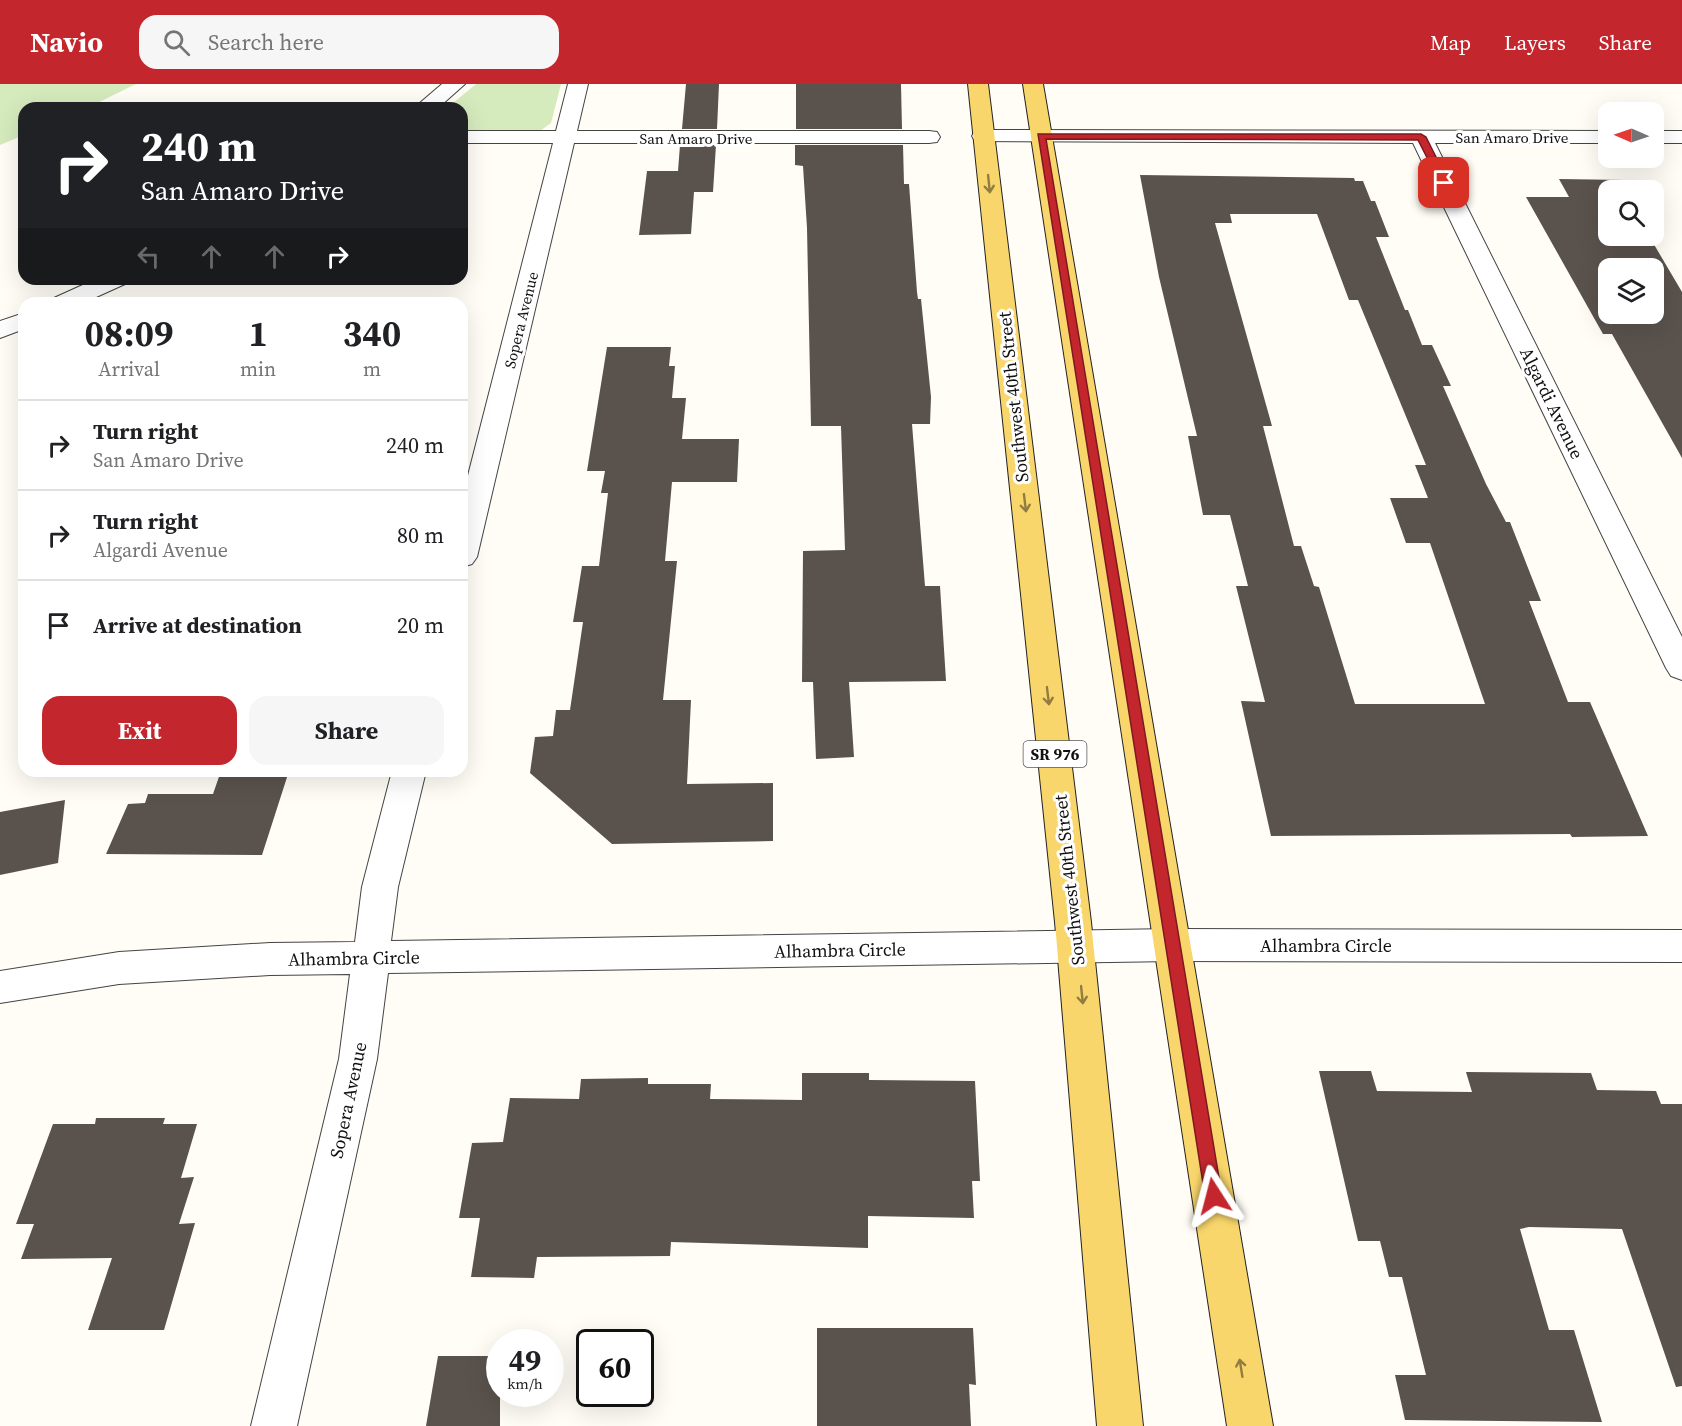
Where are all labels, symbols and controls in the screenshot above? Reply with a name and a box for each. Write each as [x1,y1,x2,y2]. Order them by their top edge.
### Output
search box [139,15,559,69]
text: Navio [30,23,103,61]
icon: search [160,26,193,59]
text: Search here [208,27,324,57]
text: Map [1430,28,1471,57]
text: Layers [1504,28,1566,57]
text: Share [1599,28,1652,57]
north arrow [1598,102,1664,168]
map controls [1598,102,1664,324]
text: 240 m [141,117,256,175]
icon: right [42,126,120,204]
street label: San Amaro Drive [1456,127,1569,148]
street label: San Amaro Drive [640,128,753,149]
pin [1418,157,1469,208]
icon: arrive [1427,166,1460,199]
text: San Amaro Drive [141,172,344,209]
one-way arrow [984,173,995,193]
button: search [1598,180,1664,246]
icon: left [132,240,165,273]
icon: ahead [195,240,228,273]
icon: ahead [258,240,291,273]
icon: right [321,240,354,273]
button: layers [1598,258,1664,324]
street label: Sopera Avenue [499,269,543,370]
text: 08:09 [85,309,173,358]
text: 1 [248,309,268,358]
text: 340 [343,309,401,358]
street label: Southwest 40th Street [992,310,1034,484]
street label: Algardi Avenue [1514,343,1590,463]
text: Arrival [98,355,160,383]
text: min [240,355,276,383]
text: m [363,355,381,383]
text: Turn right [93,416,198,446]
icon: right [42,429,75,462]
text: 240 m [386,430,444,460]
text: San Amaro Drive [93,446,244,474]
one-way arrow [1020,492,1031,512]
text: Turn right [93,506,198,536]
icon: right [42,519,75,552]
text: 80 m [397,520,444,550]
text: Algardi Avenue [93,536,228,564]
icon: arrive [42,609,75,642]
text: Arrive at destination [93,610,302,640]
text: 20 m [397,610,444,640]
one-way arrow [1043,686,1054,706]
button: Exit [42,696,237,765]
button: Share [249,696,444,765]
road number: SR 976 [1024,741,1086,767]
street label: Southwest 40th Street [1048,793,1090,967]
street label: Alhambra Circle [1260,933,1392,958]
street label: Alhambra Circle [774,936,906,964]
street label: Alhambra Circle [288,944,420,972]
one-way arrow [1077,984,1088,1004]
street label: Sopera Avenue [323,1039,373,1161]
position arrow [1182,1164,1246,1228]
speed limit sign: 60 [576,1329,654,1407]
text: 49 [509,1340,541,1381]
one-way arrow [1235,1359,1246,1379]
text: km/h [507,1373,543,1394]

